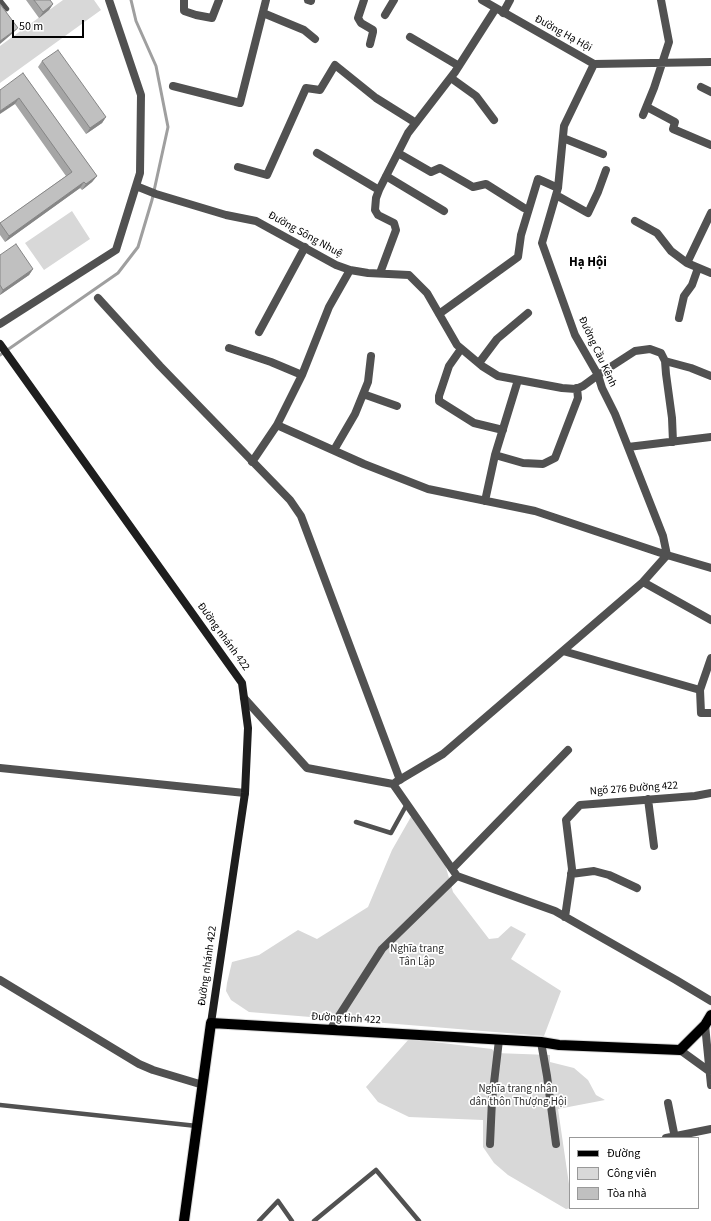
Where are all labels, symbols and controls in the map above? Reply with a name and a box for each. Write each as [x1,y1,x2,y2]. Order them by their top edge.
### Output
scale bar [14,12,86,38]
street label: Đường Hạ Hội [532,13,594,55]
text: 50 m [19,18,43,35]
street label: Đường Sông Nhuệ [266,209,344,261]
district label: Hạ Hội [569,255,607,271]
street label: Đường Cầu Kênh [575,315,619,389]
street label: Đường nhánh 422 [194,600,252,674]
street label: Ngõ 276 Đường 422 [589,779,679,799]
street label: Đường nhánh 422 [196,925,220,1007]
park label: Nghĩa trang Tân Lập [390,943,444,969]
street label: Đường tỉnh 422 [311,1011,381,1027]
park label: Nghĩa trang nhân dân thôn Thượng Hội [469,1083,567,1109]
legend [569,1137,699,1209]
text: Đường [607,1145,640,1162]
text: Công viên [607,1165,656,1182]
text: Tòa nhà [607,1185,647,1202]

